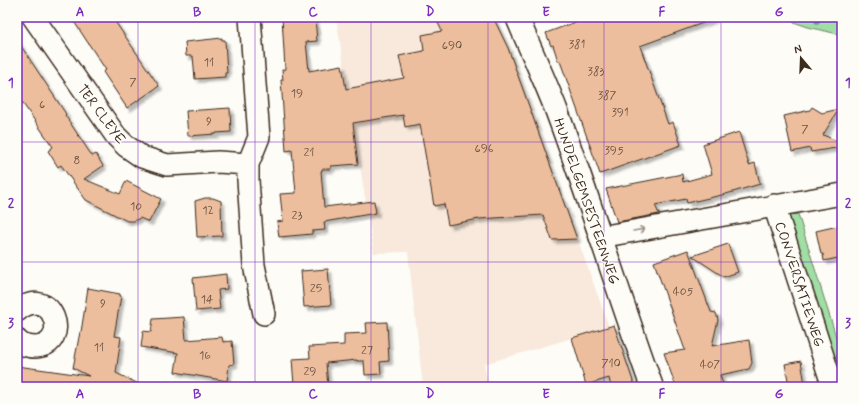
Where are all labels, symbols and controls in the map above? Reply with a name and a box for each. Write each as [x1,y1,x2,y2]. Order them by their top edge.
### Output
text: A [76,4,84,21]
text: B [193,4,202,21]
text: C [308,4,318,21]
text: D [426,4,435,21]
text: E [542,4,550,21]
text: F [659,4,666,21]
text: G [775,4,784,21]
house number: 381 [569,37,585,53]
house number: 690 [442,38,462,54]
north arrow [781,38,821,78]
text: N [792,42,804,57]
house number: 11 [204,55,214,71]
house number: 383 [588,64,605,80]
text: 1 [8,75,14,92]
house number: 7 [129,75,137,91]
text: 1 [845,75,851,92]
street label: TER CLEYE [73,81,129,148]
house number: 19 [291,86,303,102]
house number: 387 [598,88,617,104]
house number: 6 [39,97,45,113]
house number: 391 [611,105,629,121]
house number: 9 [206,114,212,130]
street label: HUNDELGEMSESTEENWEG [549,116,623,287]
house number: 7 [801,122,809,138]
house number: 696 [475,141,494,157]
house number: 395 [604,143,624,159]
house number: 21 [303,145,315,161]
house number: 8 [74,153,80,169]
text: 2 [8,195,15,212]
text: 2 [845,195,852,212]
house number: 10 [130,199,142,215]
house number: 12 [202,203,214,219]
house number: 23 [292,208,302,224]
street label: CONVERSATIEWEG [770,220,828,349]
one-way arrow [632,226,645,234]
house number: 25 [310,281,322,297]
house number: 405 [673,284,694,300]
house number: 14 [201,292,213,308]
house number: 9 [100,296,106,312]
text: 3 [8,315,14,332]
text: 3 [845,315,851,332]
house number: 11 [94,340,104,356]
house number: 27 [361,343,373,359]
house number: 16 [199,348,211,364]
house number: 710 [601,356,621,372]
house number: 407 [700,357,721,373]
house number: 29 [303,364,317,380]
text: A [76,386,84,403]
text: B [193,386,202,403]
text: C [308,386,318,403]
text: D [426,386,435,403]
text: E [542,386,550,403]
text: F [659,386,666,403]
text: G [775,386,784,403]

